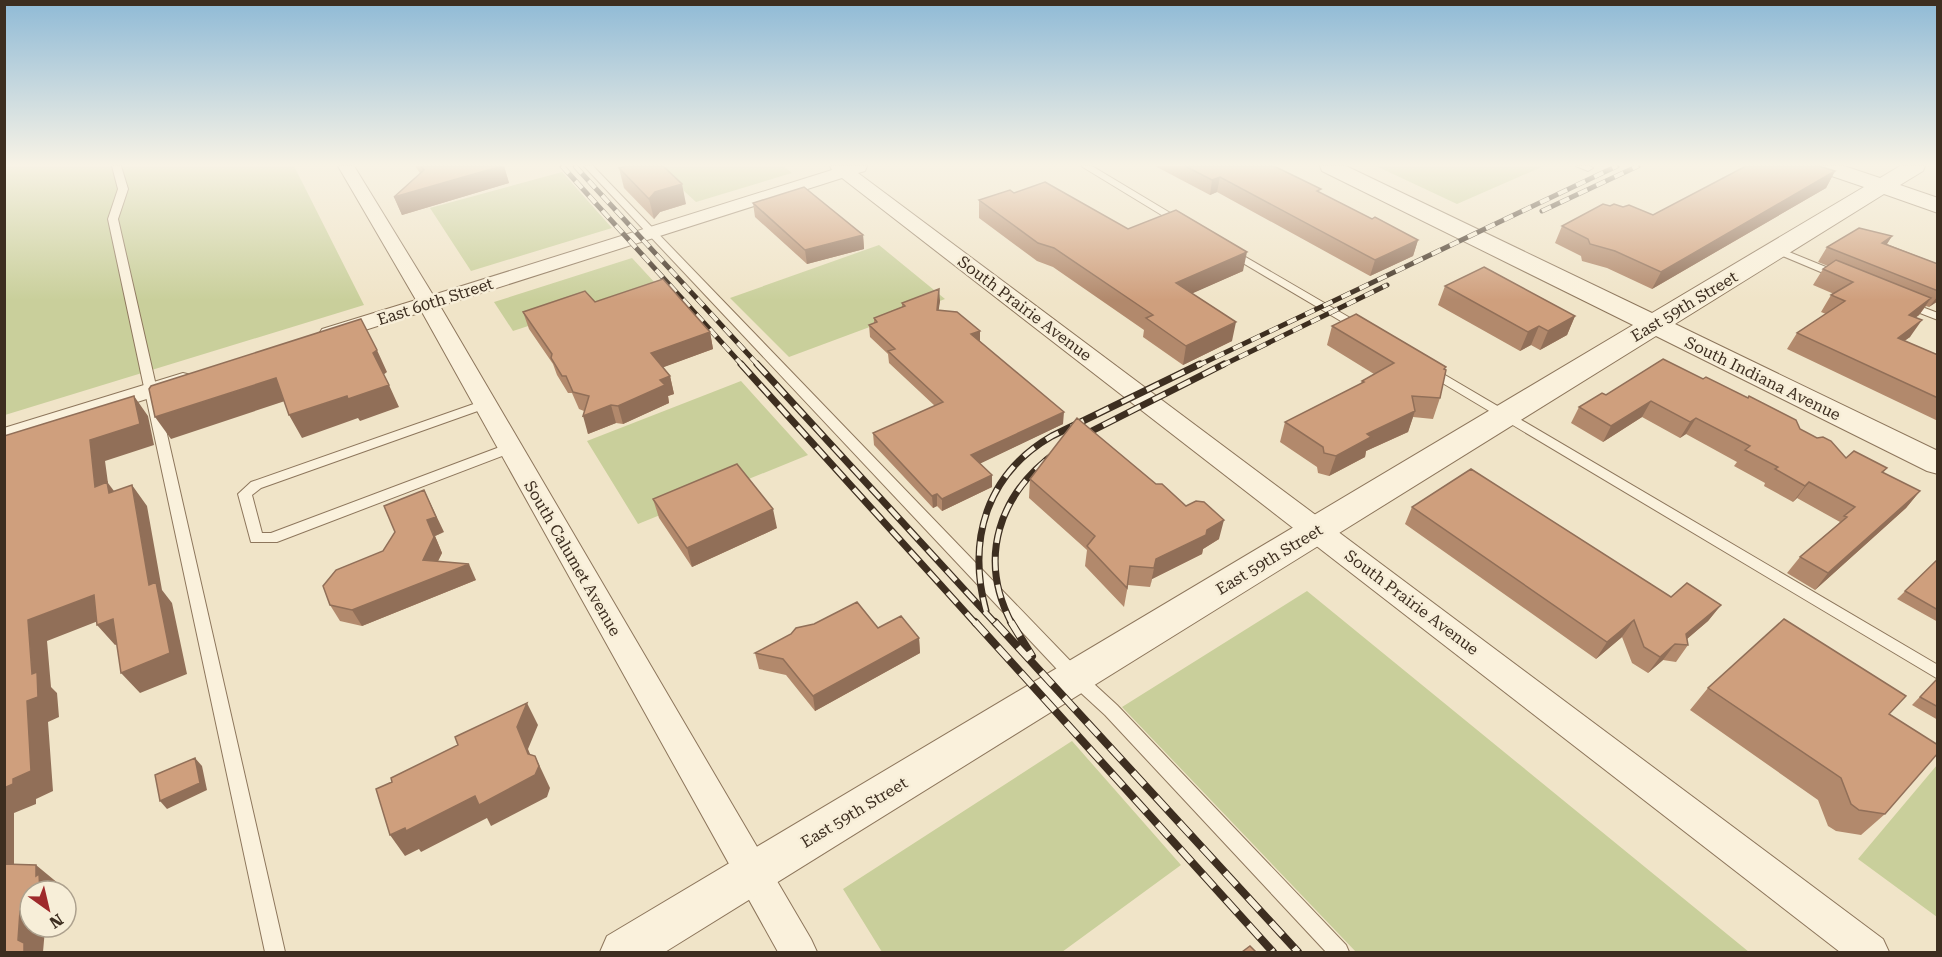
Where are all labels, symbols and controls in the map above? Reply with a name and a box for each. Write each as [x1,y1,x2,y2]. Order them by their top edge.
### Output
street label: South Prairie Avenue [954,252,1096,365]
street label: East 59th Street [1628,267,1741,346]
street label: East 60th Street [375,274,496,329]
street label: South Indiana Avenue [1682,332,1844,425]
street label: South Calumet Avenue [520,477,625,639]
street label: East 59th Street [1213,520,1326,599]
street label: South Prairie Avenue [1341,546,1483,659]
street label: East 59th Street [798,773,911,852]
north arrow [18,879,78,939]
text: N [46,910,67,932]

